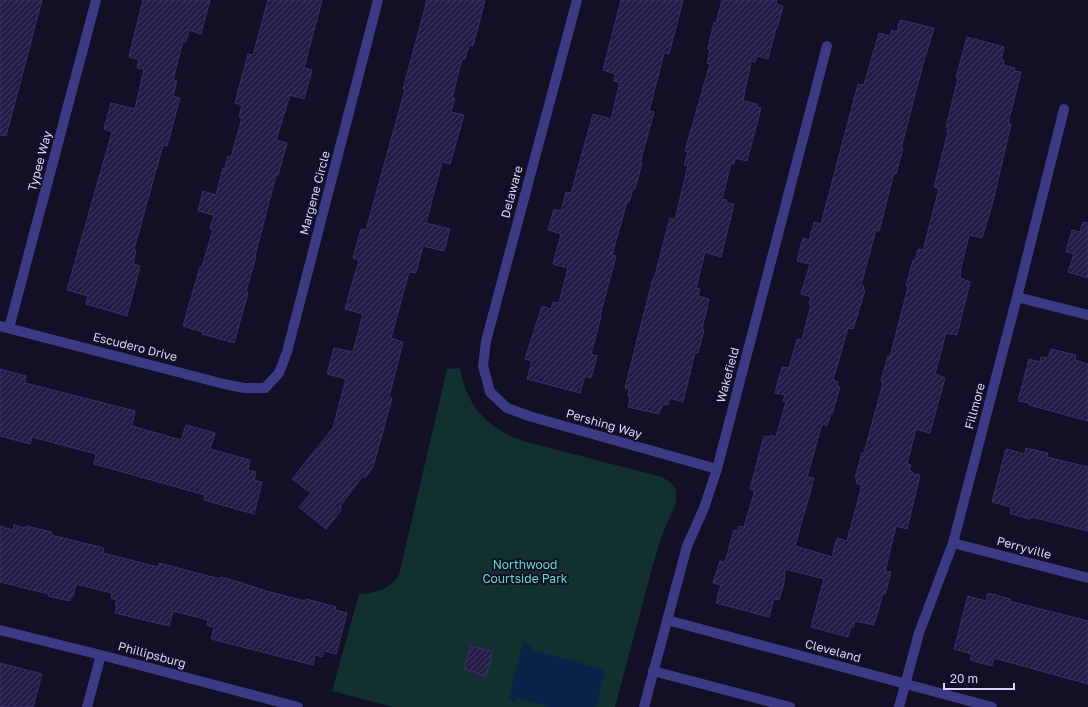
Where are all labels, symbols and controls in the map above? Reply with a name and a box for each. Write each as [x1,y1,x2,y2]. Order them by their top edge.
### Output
street label: Typee Way [24,129,55,193]
street label: Margene Circle [296,149,333,237]
street label: Delaware [497,164,526,220]
street label: Escudero Drive [91,329,179,364]
street label: Wakefield [713,345,742,404]
street label: Fillmore [961,381,988,431]
street label: Pershing Way [564,406,644,442]
street label: Perryville [995,533,1053,562]
park label: Northwood Courtside Park [482,557,568,586]
street label: Cleveland [803,636,863,665]
street label: Phillipsburg [117,638,188,671]
scale bar [944,665,1014,691]
text: 20 m [950,671,978,686]

